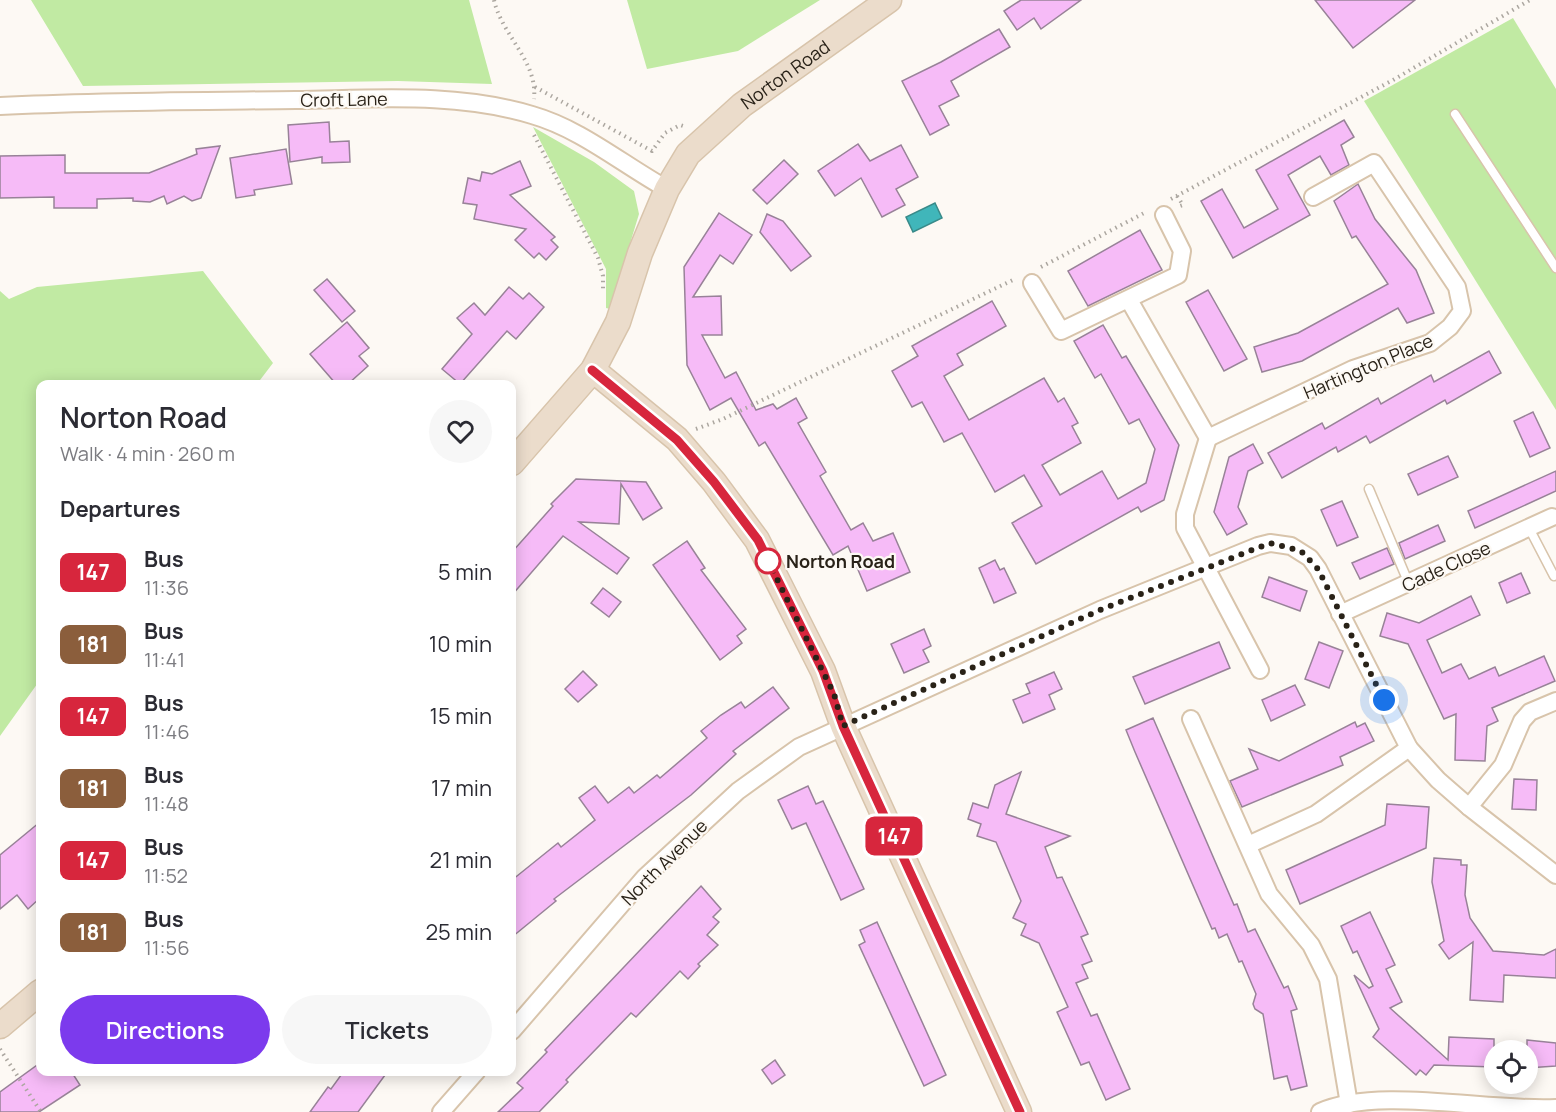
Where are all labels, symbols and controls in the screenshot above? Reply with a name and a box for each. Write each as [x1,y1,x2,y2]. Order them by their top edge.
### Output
street label: Norton Road [736,34,834,114]
street label: Croft Lane [300,86,388,112]
street label: Hartington Place [1299,328,1437,404]
text: Norton Road [60,398,227,436]
button: heart [429,400,492,463]
text: Walk · 4 min · 260 m [60,440,235,467]
text: Departures [60,494,180,524]
street label: Cade Close [1398,535,1494,597]
text: Bus [144,544,184,574]
marker: Norton Road [755,548,781,574]
place label: Norton Road [786,549,895,573]
text: 5 min [438,557,492,587]
text: 147 [76,558,110,586]
text: 11:36 [144,574,189,601]
text: Bus [144,616,184,646]
text: 10 min [429,629,492,659]
text: 181 [77,630,109,658]
text: 11:41 [144,646,185,673]
your location [1369,685,1399,715]
text: Bus [144,688,184,718]
text: 15 min [429,701,492,731]
text: 147 [76,702,110,730]
text: 11:46 [144,718,190,745]
text: Bus [144,760,184,790]
text: 17 min [431,773,492,803]
text: 181 [77,774,109,802]
text: 11:48 [144,790,189,817]
street label: North Avenue [616,814,712,910]
line badge: 147 [860,816,928,856]
text: 147 [877,822,911,850]
text: Bus [144,832,184,862]
text: 21 min [430,845,492,875]
text: 147 [76,846,110,874]
text: 11:52 [144,862,188,889]
text: Bus [144,904,184,934]
text: 25 min [425,917,492,947]
text: 181 [77,918,109,946]
text: 11:56 [144,934,190,961]
button: Directions [60,995,270,1064]
button: Tickets [282,995,492,1064]
map controls [1484,1040,1538,1094]
button: locate [1484,1040,1538,1094]

